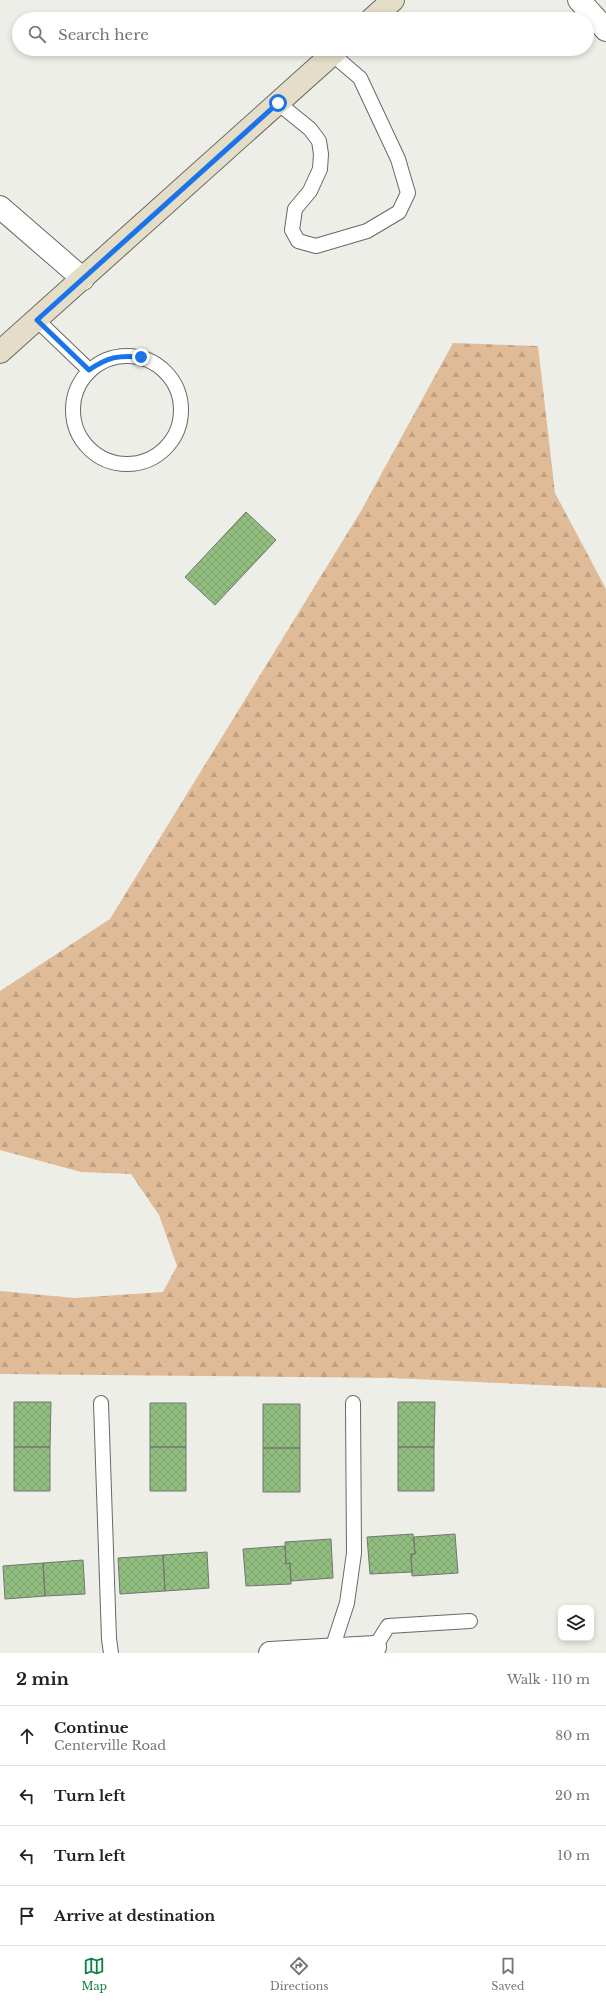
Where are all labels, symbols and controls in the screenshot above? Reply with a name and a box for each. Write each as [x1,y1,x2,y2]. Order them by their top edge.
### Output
search box [12,12,594,56]
icon: search [26,23,48,45]
text: Search here [58,25,149,44]
route start [269,94,287,112]
route end [132,348,150,366]
map controls [558,1605,594,1641]
button: layers [558,1605,594,1641]
text: 2 min [16,1669,69,1690]
text: Walk · 110 m [507,1671,590,1688]
text: Continue [54,1718,129,1737]
icon: ahead [16,1725,38,1747]
text: 80 m [555,1727,590,1744]
text: Centerville Road [54,1737,166,1754]
icon: left [16,1785,38,1807]
text: Turn left [54,1786,125,1805]
text: 20 m [555,1787,590,1804]
icon: left [16,1845,38,1867]
text: Turn left [54,1846,125,1865]
text: 10 m [557,1847,590,1864]
icon: arrive [16,1905,38,1927]
text: Arrive at destination [54,1906,215,1925]
tab: Map [81,1955,107,1993]
tab: Directions [270,1955,328,1993]
tab: Saved [491,1955,525,1993]

